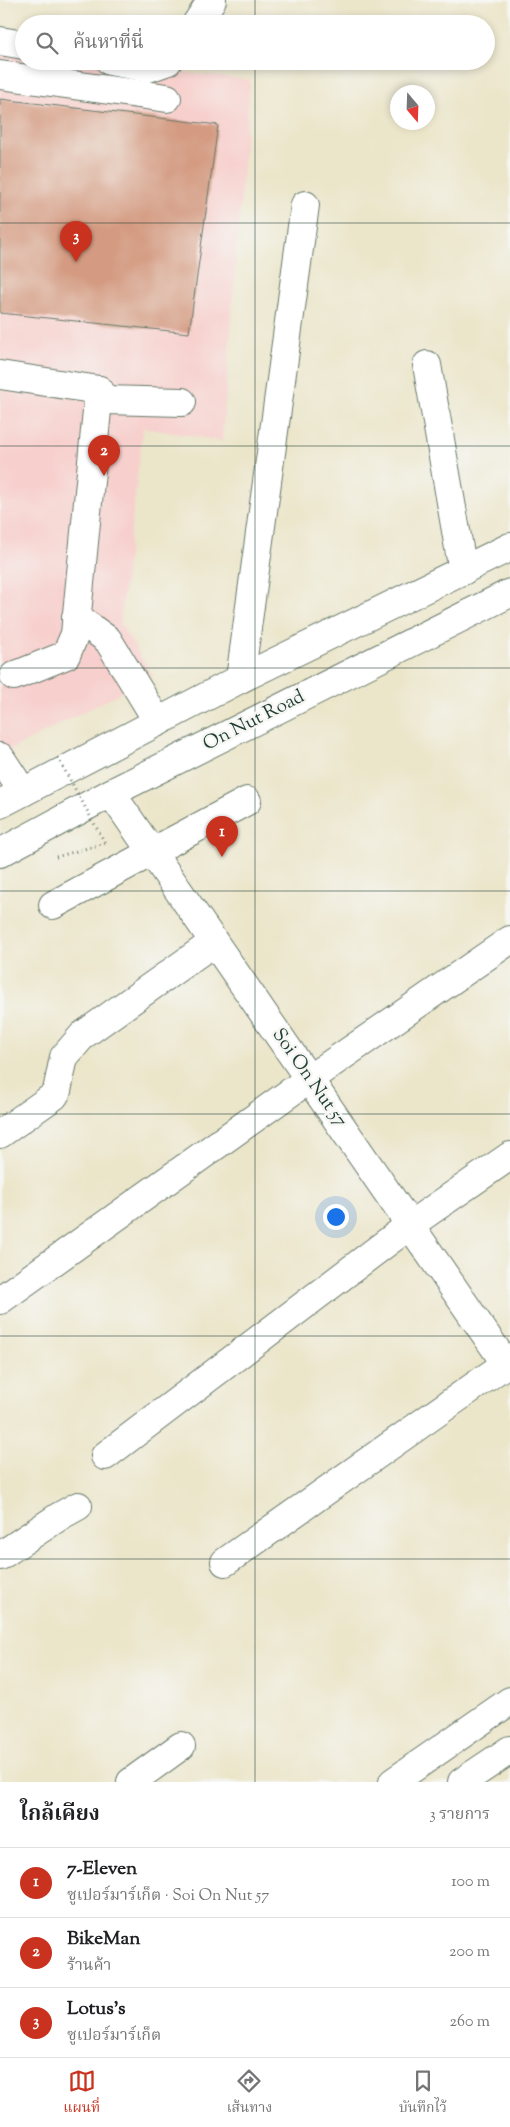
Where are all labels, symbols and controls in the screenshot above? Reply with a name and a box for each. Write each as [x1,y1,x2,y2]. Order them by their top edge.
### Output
search box [15,15,495,70]
icon: search [33,29,61,57]
text: ค้นหาที่นี่ [73,30,144,57]
north arrow [390,85,435,130]
pin: 3 [60,221,92,262]
pin: 2 [88,435,120,476]
street label: On Nut Road [199,684,310,758]
pin: 1 [206,816,238,857]
street label: Soi On Nut 57 [265,1023,353,1133]
your location [323,1204,349,1230]
text: ใกล้เคียง [20,1800,100,1830]
text: 3 รายการ [429,1804,490,1827]
text: 7-Eleven [67,1856,137,1883]
text: 1 [33,1871,39,1894]
text: 100 m [451,1871,490,1894]
text: ซูเปอร์มาร์เก็ต · Soi On Nut 57 [67,1885,269,1908]
text: BikeMan [67,1926,140,1953]
text: 2 [32,1941,40,1964]
text: 200 m [449,1941,490,1964]
text: ร้านค้า [67,1955,111,1978]
text: Lotus's [67,1996,126,2023]
text: 3 [33,2011,39,2034]
text: 260 m [449,2011,490,2034]
text: ซูเปอร์มาร์เก็ต [67,2025,161,2048]
tab: แผนที่ [63,2067,100,2119]
tab: เส้นทาง [227,2067,272,2119]
tab: บันทึกไว้ [399,2067,447,2119]

